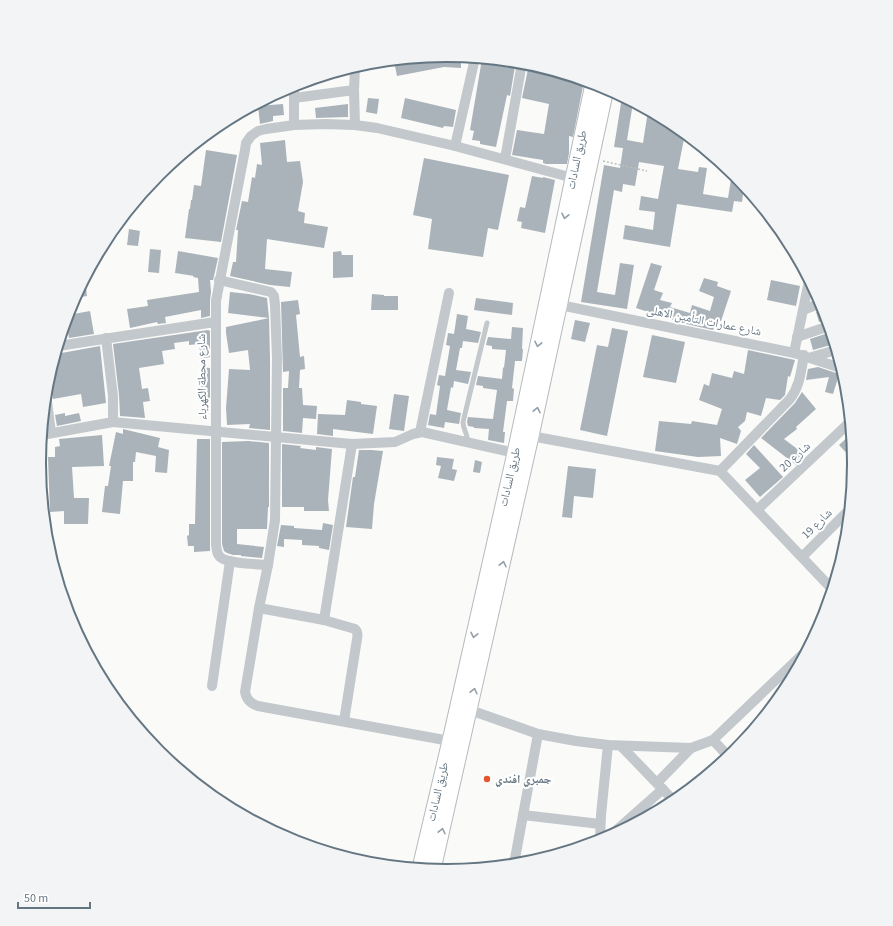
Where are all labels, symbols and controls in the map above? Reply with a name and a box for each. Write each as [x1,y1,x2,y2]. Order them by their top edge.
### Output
street label: طريق السادات [562,129,592,191]
one-way arrow [562,213,570,220]
street label: شارع عمارات التأمين الاهلى [645,302,763,340]
street label: شارع محطة الكهرباء [193,334,211,420]
one-way arrow [535,341,543,347]
one-way arrow [533,407,541,413]
street label: شارع 20 [776,438,814,476]
street label: طريق السادات [495,446,525,508]
street label: شارع 19 [798,505,836,543]
one-way arrow [498,561,506,567]
one-way arrow [470,631,478,638]
one-way arrow [470,688,478,694]
street label: طريق السادات [423,761,453,823]
place label: جمبري افندي [495,771,552,788]
marker: جمبري افندي [482,774,492,784]
one-way arrow [438,828,446,834]
scale bar [18,884,90,910]
text: 50 m [24,890,48,907]

